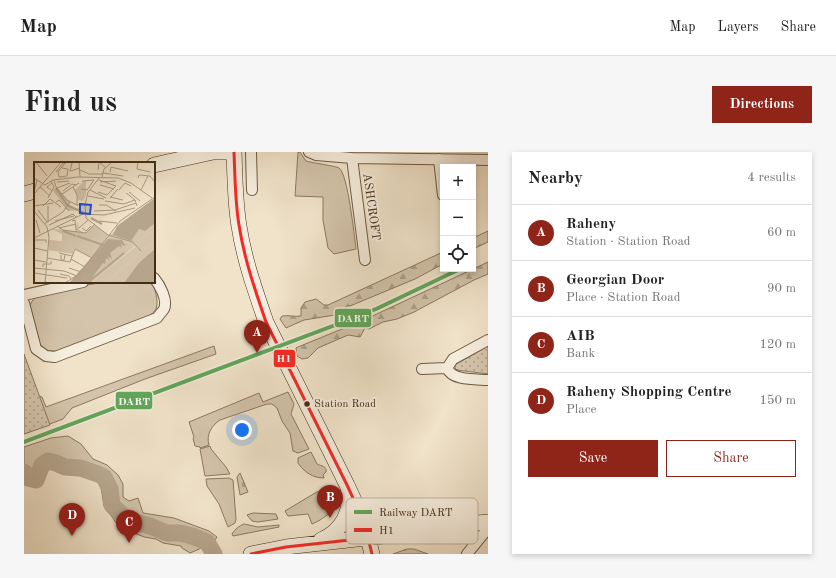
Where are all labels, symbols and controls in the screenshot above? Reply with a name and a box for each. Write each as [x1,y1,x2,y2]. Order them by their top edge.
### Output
text: Map [20,18,57,37]
text: Map [670,20,696,34]
text: Layers [718,20,759,34]
text: Share [781,20,816,34]
button: Directions [712,86,812,123]
text: Find us [24,90,117,118]
inset map [34,162,155,283]
map controls [440,164,476,272]
button: + [440,164,476,200]
text: Nearby [528,170,583,187]
text: 4 results [747,171,796,184]
street label: ASHCROFT [360,173,382,241]
button: − [440,200,476,236]
text: Raheny [566,217,616,232]
text: A [536,226,546,239]
text: 60 m [767,226,796,239]
text: Station · Station Road [566,235,691,248]
button: locate [440,236,476,272]
text: Georgian Door [566,273,664,288]
text: B [536,282,546,295]
text: 90 m [767,282,796,295]
text: Place · Station Road [566,291,681,304]
line badge: DART [334,308,372,328]
text: DART [337,314,369,325]
pin: A [244,320,270,353]
text: AIB [566,329,595,344]
text: C [537,338,545,351]
text: 120 m [759,338,796,351]
text: Bank [566,347,595,360]
line badge: H1 [273,349,296,368]
text: H1 [276,354,292,365]
text: Raheny Shopping Centre [566,385,732,400]
line badge: DART [115,391,153,410]
text: D [536,394,546,407]
text: 150 m [759,394,796,407]
text: DART [118,397,150,408]
marker: Station Road [302,399,312,409]
place label: Station Road [314,399,376,410]
text: Place [566,403,596,416]
your location [232,420,252,440]
button: Save [528,440,658,477]
button: Share [666,440,796,477]
pin: B [317,485,343,518]
legend [346,498,478,544]
pin: D [59,503,85,536]
text: Railway DART [379,508,453,519]
pin: C [116,510,142,543]
text: H1 [379,526,394,537]

